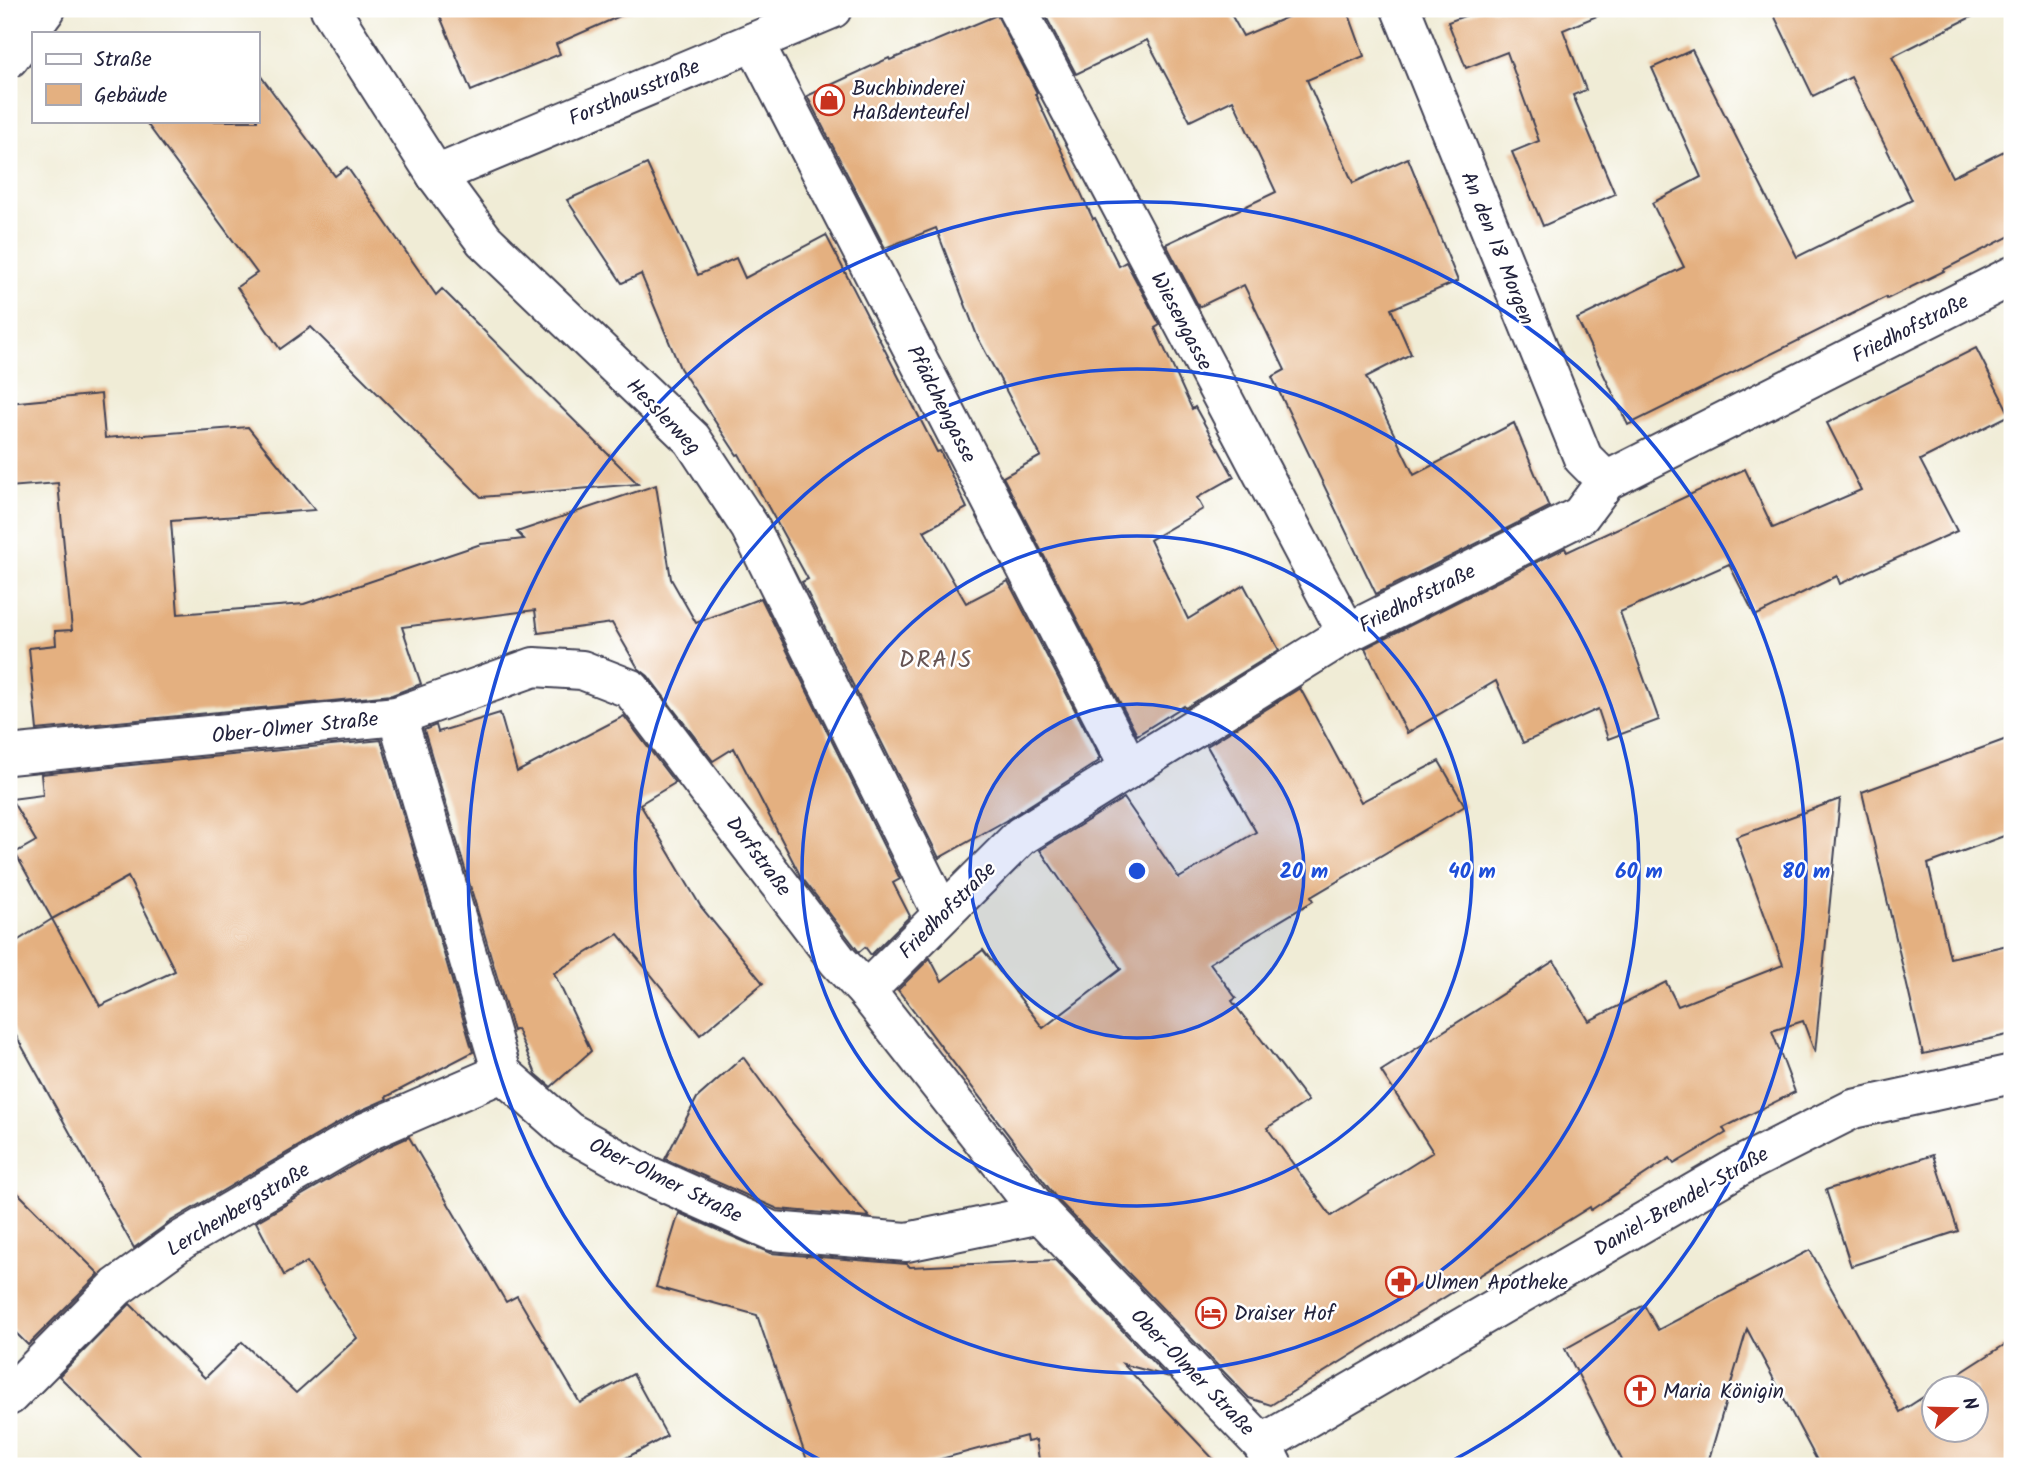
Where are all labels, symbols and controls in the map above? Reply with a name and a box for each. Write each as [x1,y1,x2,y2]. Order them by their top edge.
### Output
legend [32,32,259,122]
text: Straße [94,44,152,77]
street label: Forsthausstraße [564,51,706,136]
place label: Buchbinderei Haßdenteufel [852,73,970,130]
text: Gebäude [94,80,168,113]
shop icon: Buchbinderei Haßdenteufel [812,83,846,117]
street label: An den 18 Morgen [1451,167,1542,330]
street label: Wiesengasse [1141,266,1221,377]
street label: Friedhofstraße [1847,286,1975,373]
street label: Pfädchengasse [897,340,985,470]
street label: Hesslerweg [618,371,708,463]
street label: Friedhofstraße [1354,556,1482,643]
district label: DRAIS [899,641,973,680]
street label: Ober-Olmer Straße [210,703,381,754]
street label: Dorfstraße [716,810,799,905]
street label: Friedhofstraße [891,854,1005,968]
text: 20 m [1280,856,1328,889]
text: 40 m [1448,856,1496,889]
text: 60 m [1615,856,1663,889]
text: 80 m [1782,856,1830,889]
centre of rings [1125,859,1149,883]
street label: Ober-Olmer Straße [583,1130,748,1233]
street label: Daniel-Brendel-Straße [1588,1138,1776,1266]
street label: Lerchenbergstraße [161,1154,317,1266]
pharmacy icon: Ulmen Apotheke [1384,1265,1418,1299]
place label: Ulmen Apotheke [1424,1267,1568,1300]
hotel icon: Draiser Hof [1194,1296,1228,1330]
place label: Draiser Hof [1234,1298,1337,1331]
street label: Ober-Olmer Straße [1122,1301,1262,1445]
church icon: Maria Königin [1623,1374,1657,1408]
north arrow [1920,1374,1990,1444]
place label: Maria Königin [1663,1376,1784,1409]
text: N [1953,1393,1985,1415]

